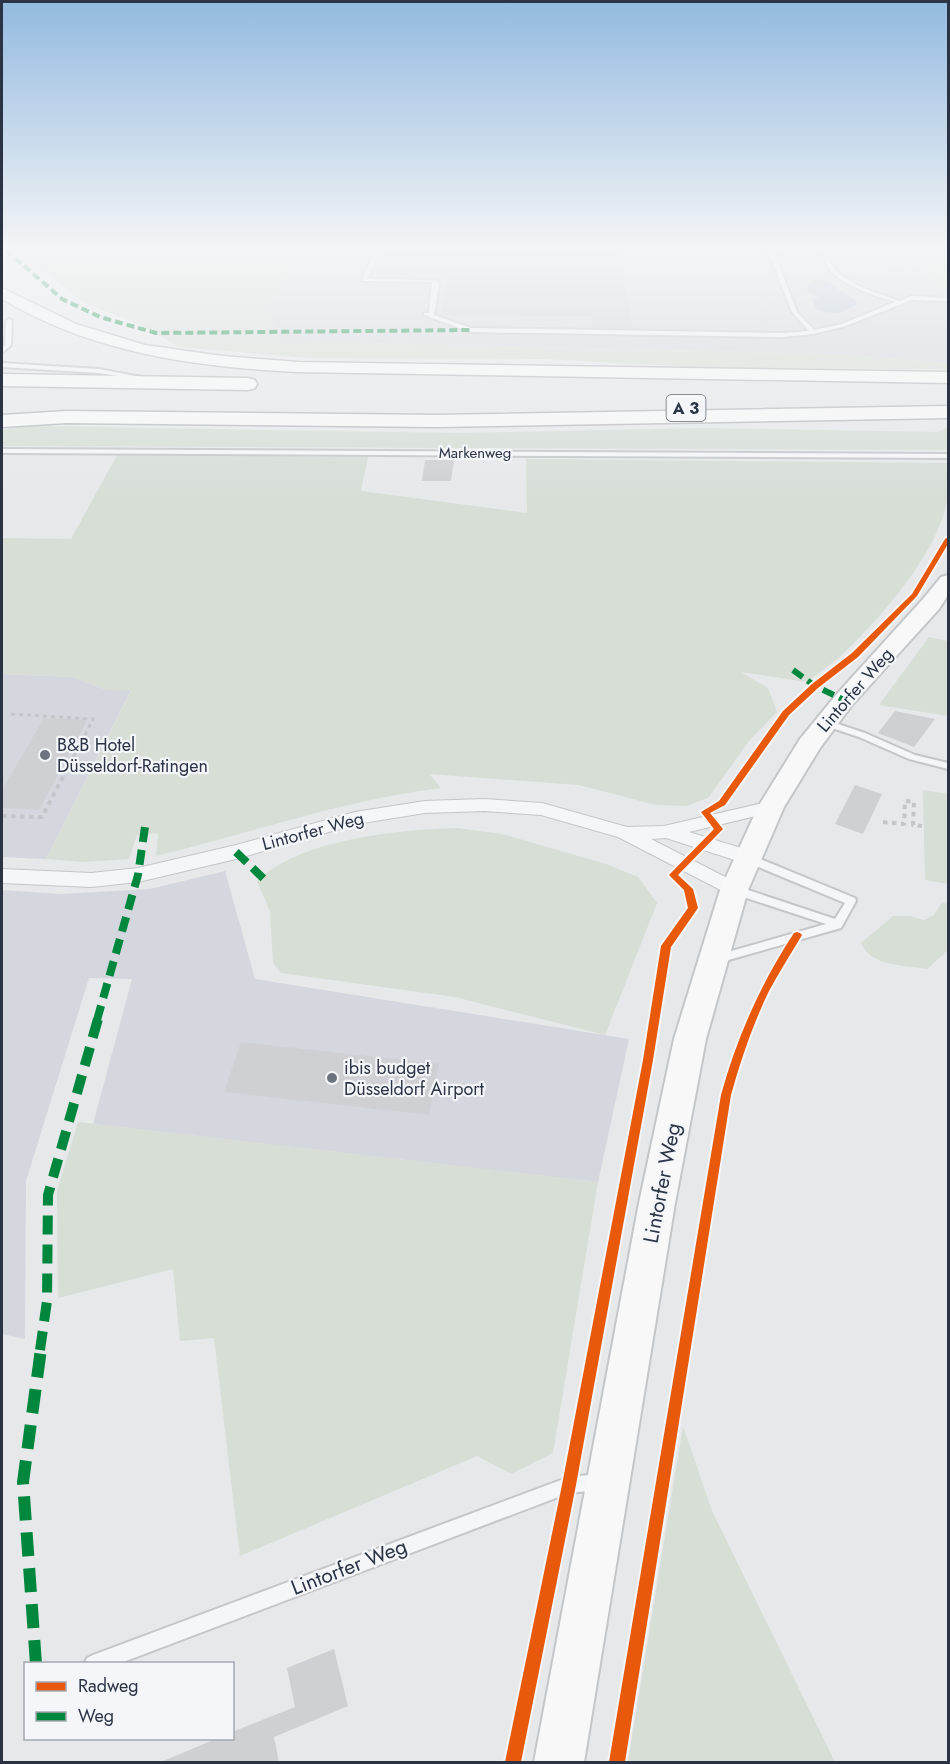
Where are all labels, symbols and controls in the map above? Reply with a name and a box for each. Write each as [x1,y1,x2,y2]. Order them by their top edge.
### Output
road number: A 3 [666,395,706,421]
street label: Markenweg [439,442,511,464]
street label: Lintorfer Weg [811,642,899,738]
place label: B&B Hotel Düsseldorf-Ratingen [57,732,208,779]
marker: B&B Hotel Düsseldorf-Ratingen [38,748,52,762]
street label: Lintorfer Weg [259,805,367,857]
place label: ibis budget Düsseldorf Airport [344,1055,484,1102]
marker: ibis budget Düsseldorf Airport [325,1071,339,1085]
street label: Lintorfer Weg [636,1120,688,1246]
street label: Lintorfer Weg [287,1531,411,1603]
legend [24,1662,234,1740]
text: Radweg [78,1673,139,1699]
text: Weg [78,1703,114,1729]

